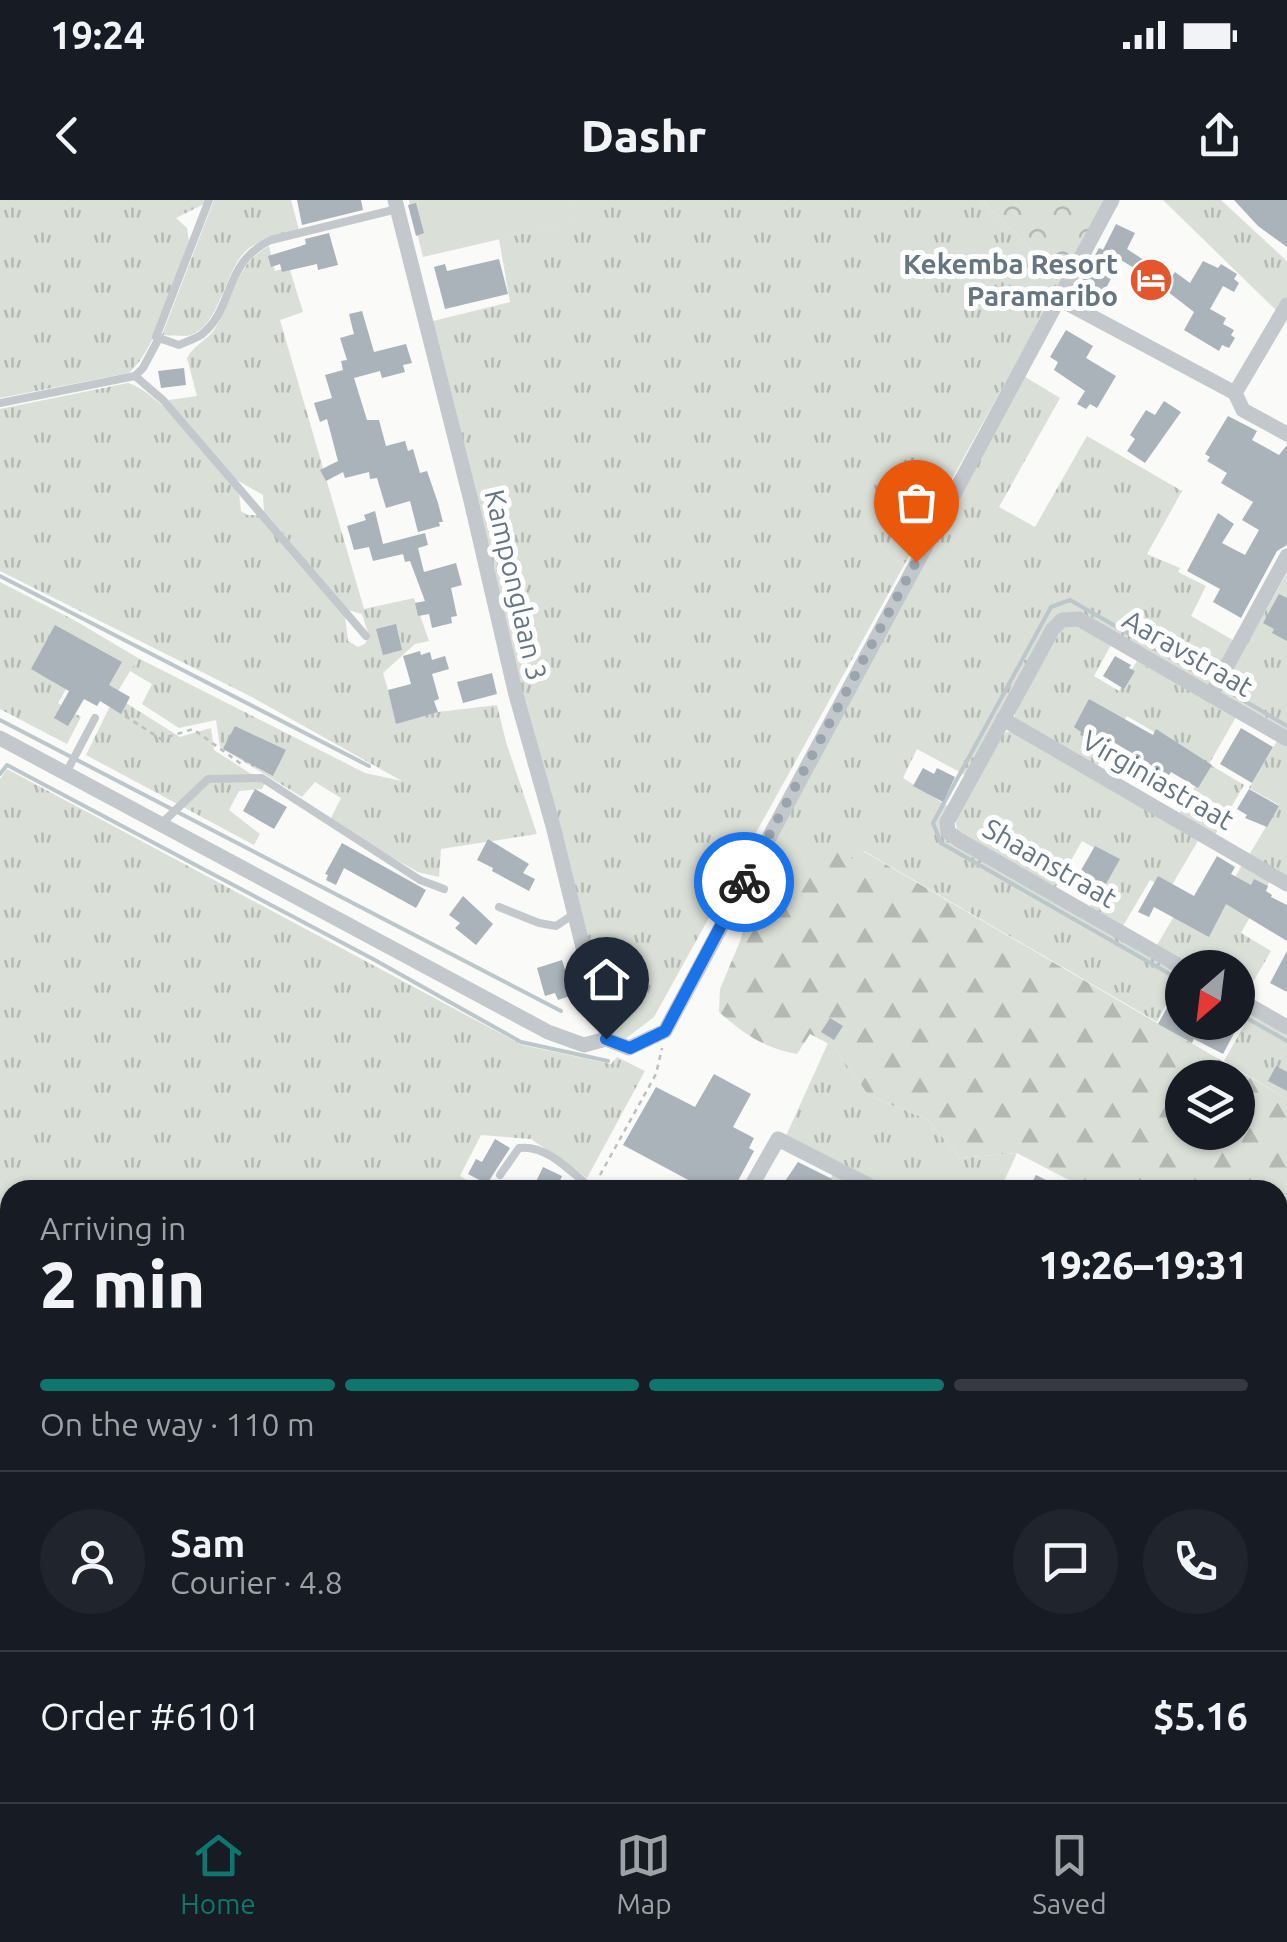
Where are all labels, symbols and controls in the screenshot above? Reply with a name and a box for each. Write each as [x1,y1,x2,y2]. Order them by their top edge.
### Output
text: 19:24 [50,14,145,56]
icon: back [40,108,95,163]
icon: share [1192,108,1247,163]
text: Dashr [581,110,706,161]
place label: Kekemba Resort Paramaribo [903,248,1118,311]
hotel icon: Kekemba Resort Paramaribo [1128,257,1174,303]
pin [874,460,959,563]
icon: bag [889,475,944,530]
street label: Kamponglaan 3 [479,486,553,683]
street label: Aaravstraat [1118,603,1259,702]
street label: Virginiastraat [1077,724,1239,835]
street label: Shaanstraat [978,812,1123,913]
courier [694,832,794,932]
icon: bike [717,855,772,910]
pin [564,937,649,1040]
north arrow [1165,950,1255,1040]
map controls [1165,950,1255,1150]
icon: home [579,952,634,1007]
button: layers [1165,1060,1255,1150]
text: Arriving in [40,1210,186,1246]
text: 19:26–19:31 [1039,1244,1248,1286]
text: 2 min [40,1247,205,1320]
text: On the way · 110 m [40,1406,315,1442]
button: person [40,1509,145,1614]
button: chat [1013,1509,1118,1614]
button: phone [1143,1509,1248,1614]
text: Sam [170,1522,245,1564]
text: Courier · 4.8 [170,1564,343,1600]
text: Order #6101 [40,1695,261,1737]
text: $5.16 [1153,1695,1248,1737]
tab: Home [180,1828,256,1919]
tab: Map [616,1828,672,1919]
tab: Saved [1032,1828,1107,1919]

